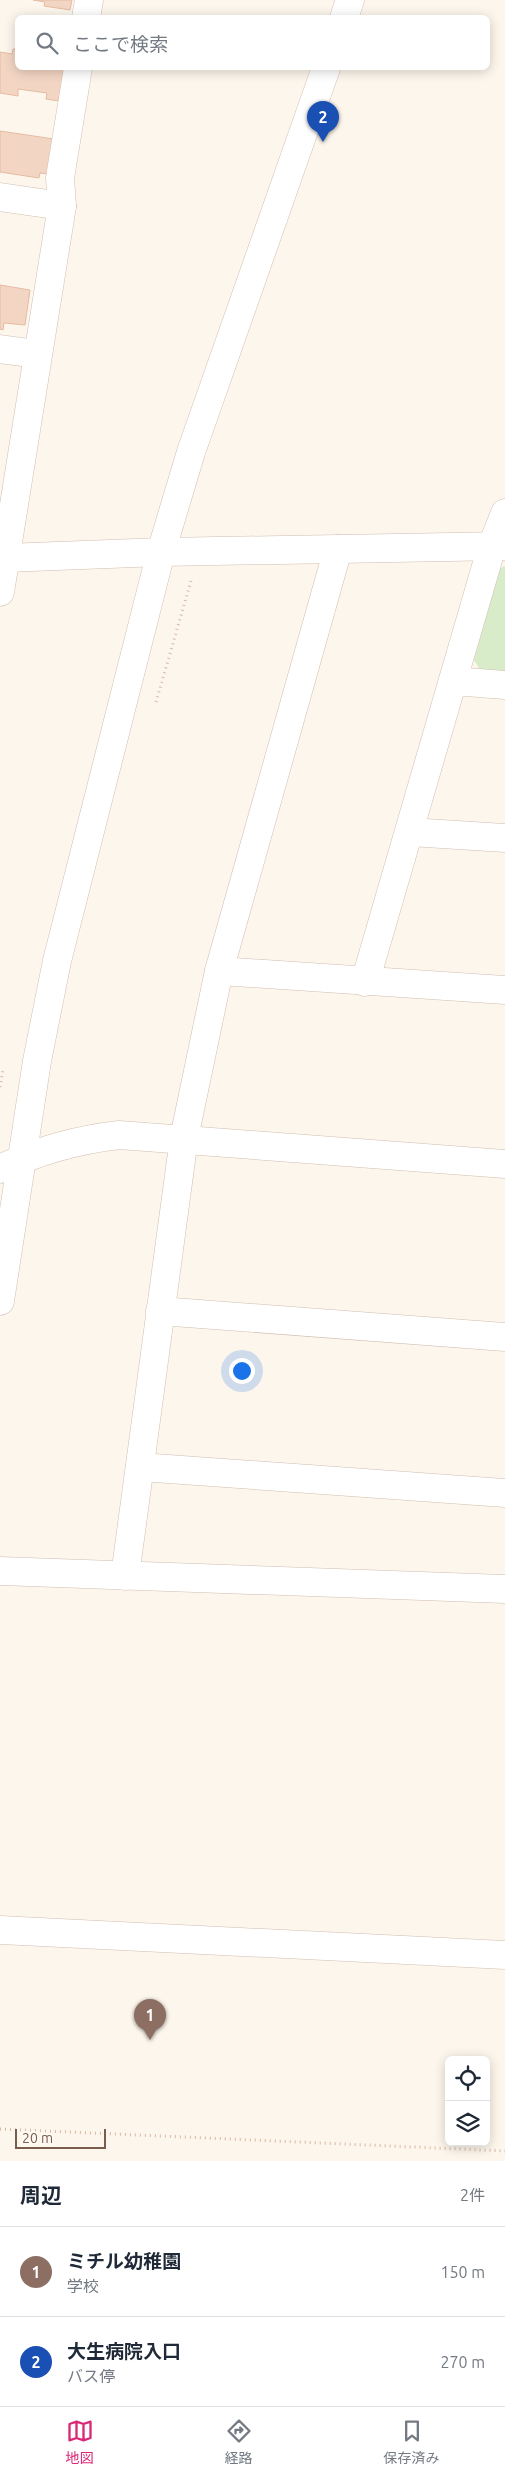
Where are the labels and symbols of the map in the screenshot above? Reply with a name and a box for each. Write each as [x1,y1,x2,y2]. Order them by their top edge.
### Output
pin: 2 [307,101,339,142]
your location [229,1358,255,1384]
pin: 1 [134,1999,166,2040]
scale bar [15,2126,106,2149]

